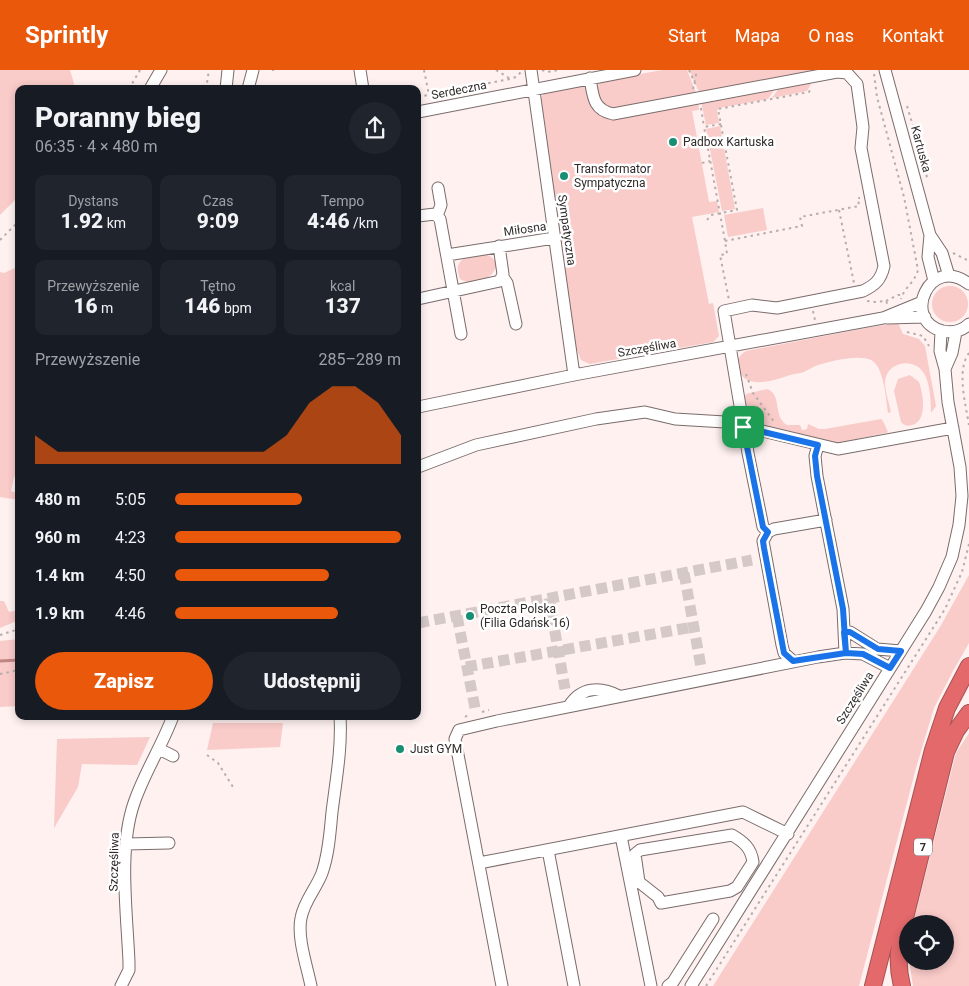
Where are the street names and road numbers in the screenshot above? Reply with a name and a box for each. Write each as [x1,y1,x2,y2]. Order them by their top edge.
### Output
street label: Serdeczna [430,78,488,102]
street label: Kartuska [908,124,934,174]
street label: Sympatyczna [555,194,579,266]
street label: Miłosna [503,219,547,239]
street label: Szczęśliwa [617,336,677,360]
street label: Szczęśliwa [833,669,877,727]
street label: Szczęśliwa [106,832,122,892]
road number: 7 [914,839,932,856]

